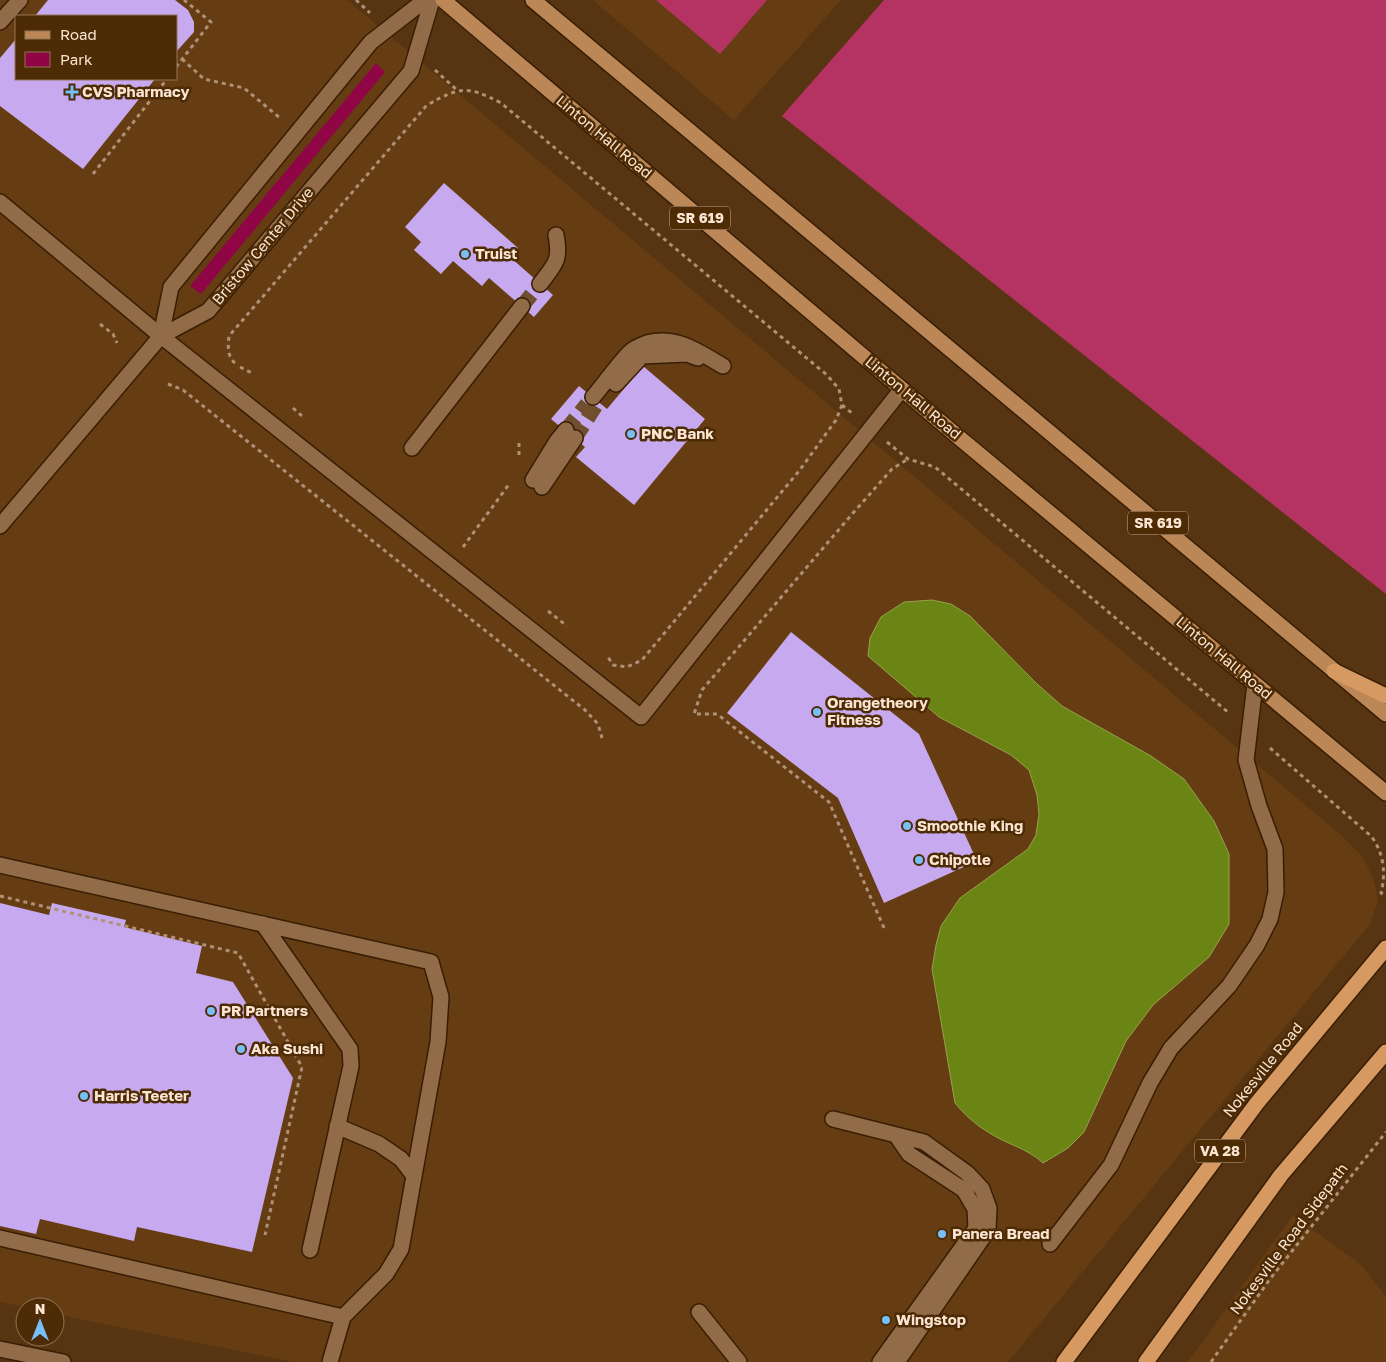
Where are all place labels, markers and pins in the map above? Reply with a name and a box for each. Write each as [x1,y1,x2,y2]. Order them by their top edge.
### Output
place label: CVS Pharmacy [82,82,189,100]
marker: CVS Pharmacy [66,86,78,98]
place label: Truist [475,244,517,262]
marker: Truist [459,248,471,260]
place label: PNC Bank [641,424,714,442]
marker: PNC Bank [625,428,637,440]
place label: Orangetheory Fitness [827,693,928,728]
marker: Orangetheory Fitness [811,706,823,718]
place label: Smoothie King [917,816,1023,834]
marker: Smoothie King [901,820,913,832]
place label: Chipotle [929,850,991,868]
marker: Chipotle [913,854,925,866]
place label: PR Partners [221,1001,308,1019]
marker: PR Partners [205,1005,217,1017]
place label: Aka Sushi [251,1039,323,1057]
marker: Aka Sushi [235,1043,247,1055]
place label: Harris Teeter [94,1086,189,1104]
marker: Harris Teeter [78,1090,90,1102]
place label: Panera Bread [952,1224,1050,1242]
marker: Panera Bread [936,1228,948,1240]
place label: Wingstop [896,1310,966,1328]
marker: Wingstop [880,1314,892,1326]

